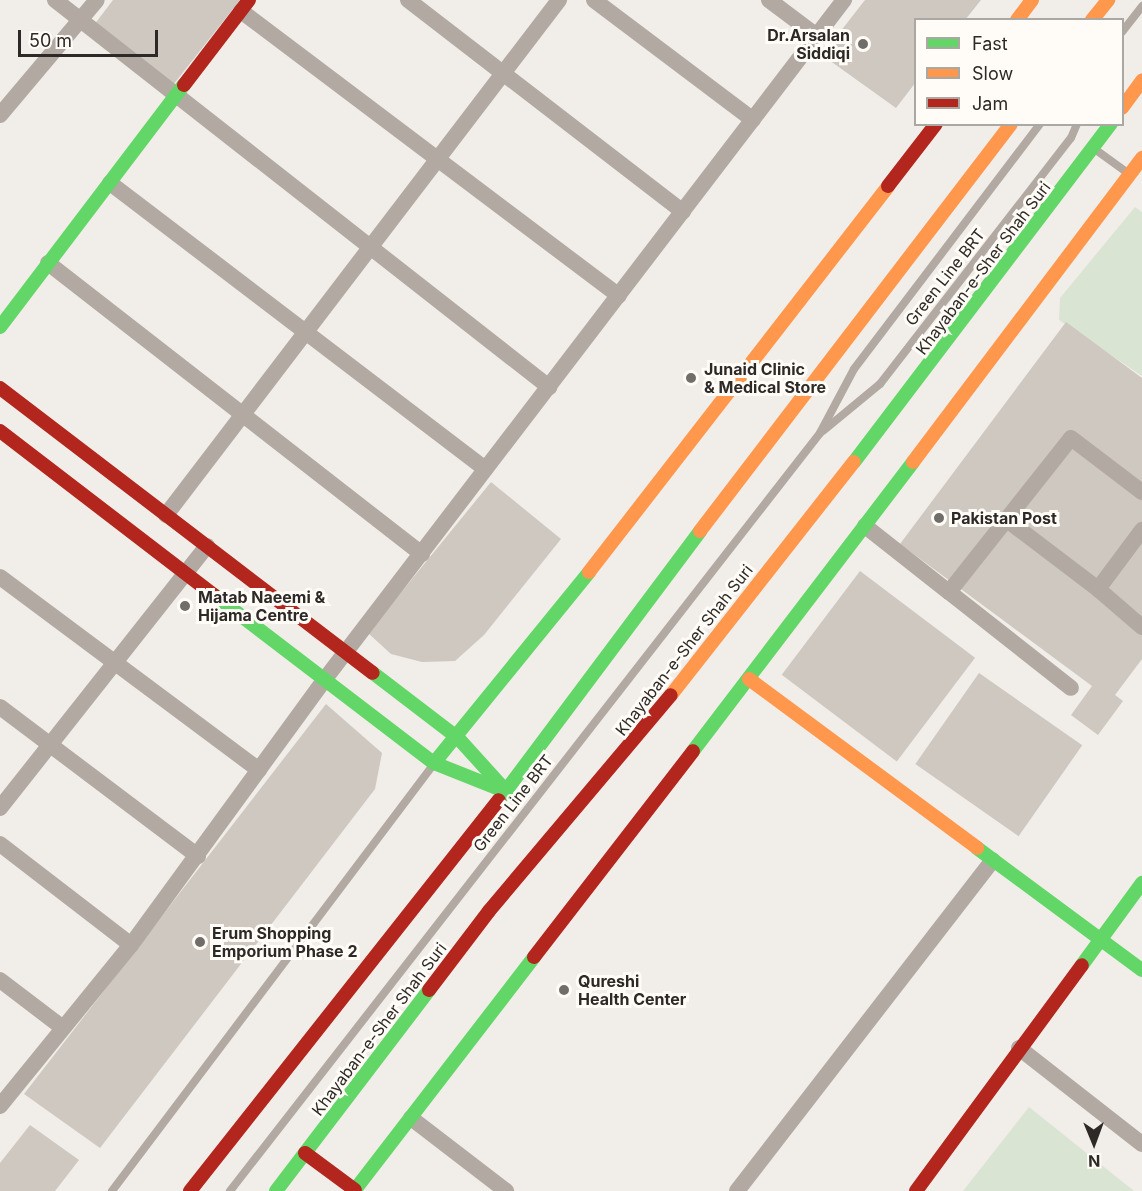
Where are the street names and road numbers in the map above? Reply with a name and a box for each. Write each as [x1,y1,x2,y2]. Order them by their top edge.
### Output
street label: Khayaban-e-Sher Shah Suri [912,178,1054,358]
street label: Green Line BRT [901,225,989,329]
street label: Khayaban-e-Sher Shah Suri [611,561,757,739]
street label: Green Line BRT [469,751,557,855]
street label: Khayaban-e-Sher Shah Suri [308,939,450,1119]

